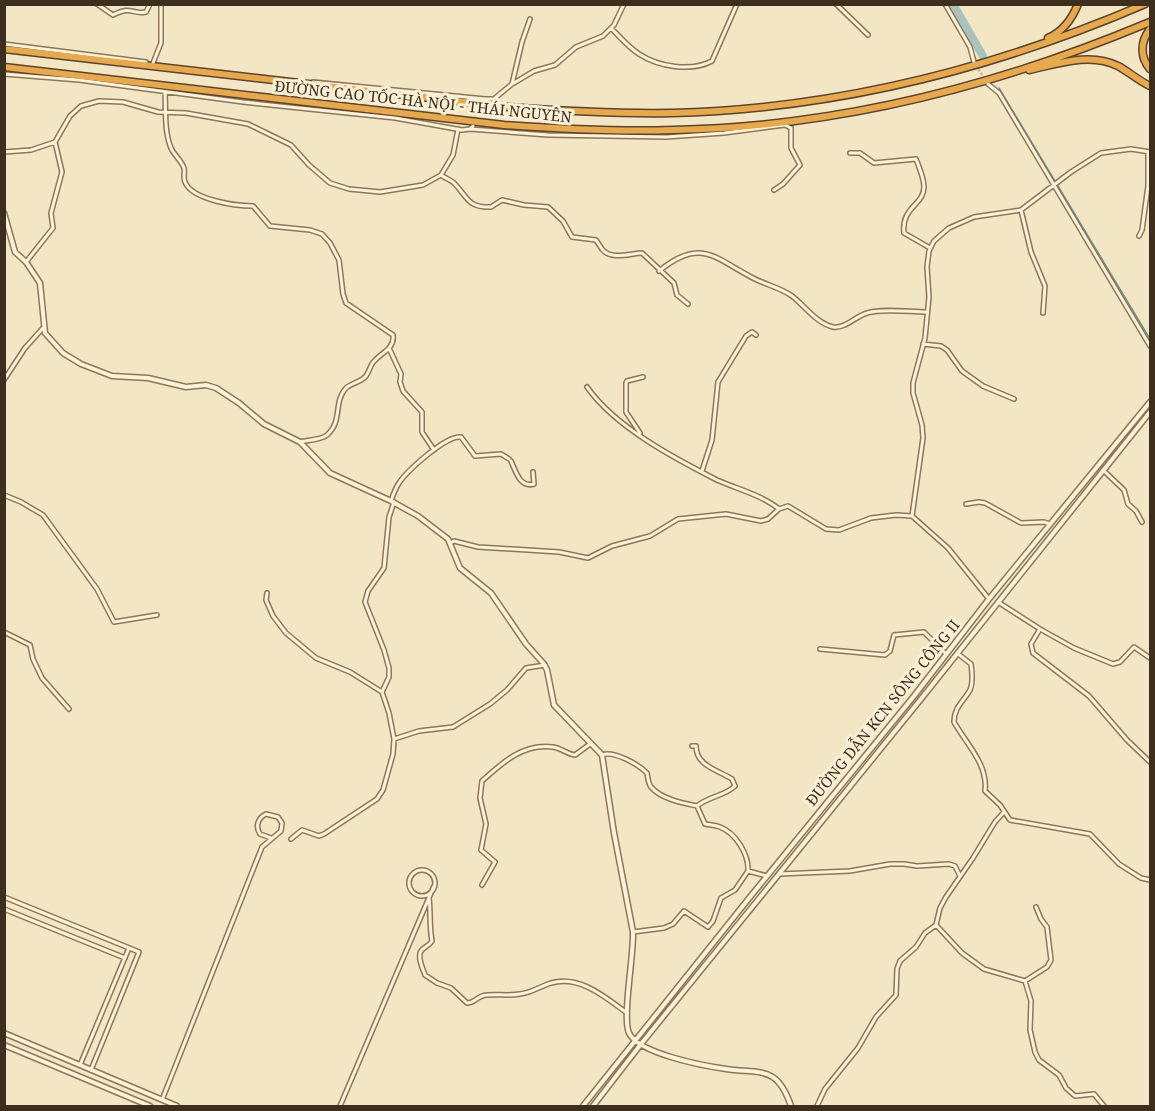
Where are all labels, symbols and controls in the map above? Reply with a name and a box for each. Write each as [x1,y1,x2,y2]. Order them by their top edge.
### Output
street label: ĐƯỜNG CAO TỐC HÀ NỘI - THÁI NGUYÊN [274,75,573,127]
street label: ĐƯỜNG DẪN KCN SÔNG CÔNG II [801,615,964,810]

